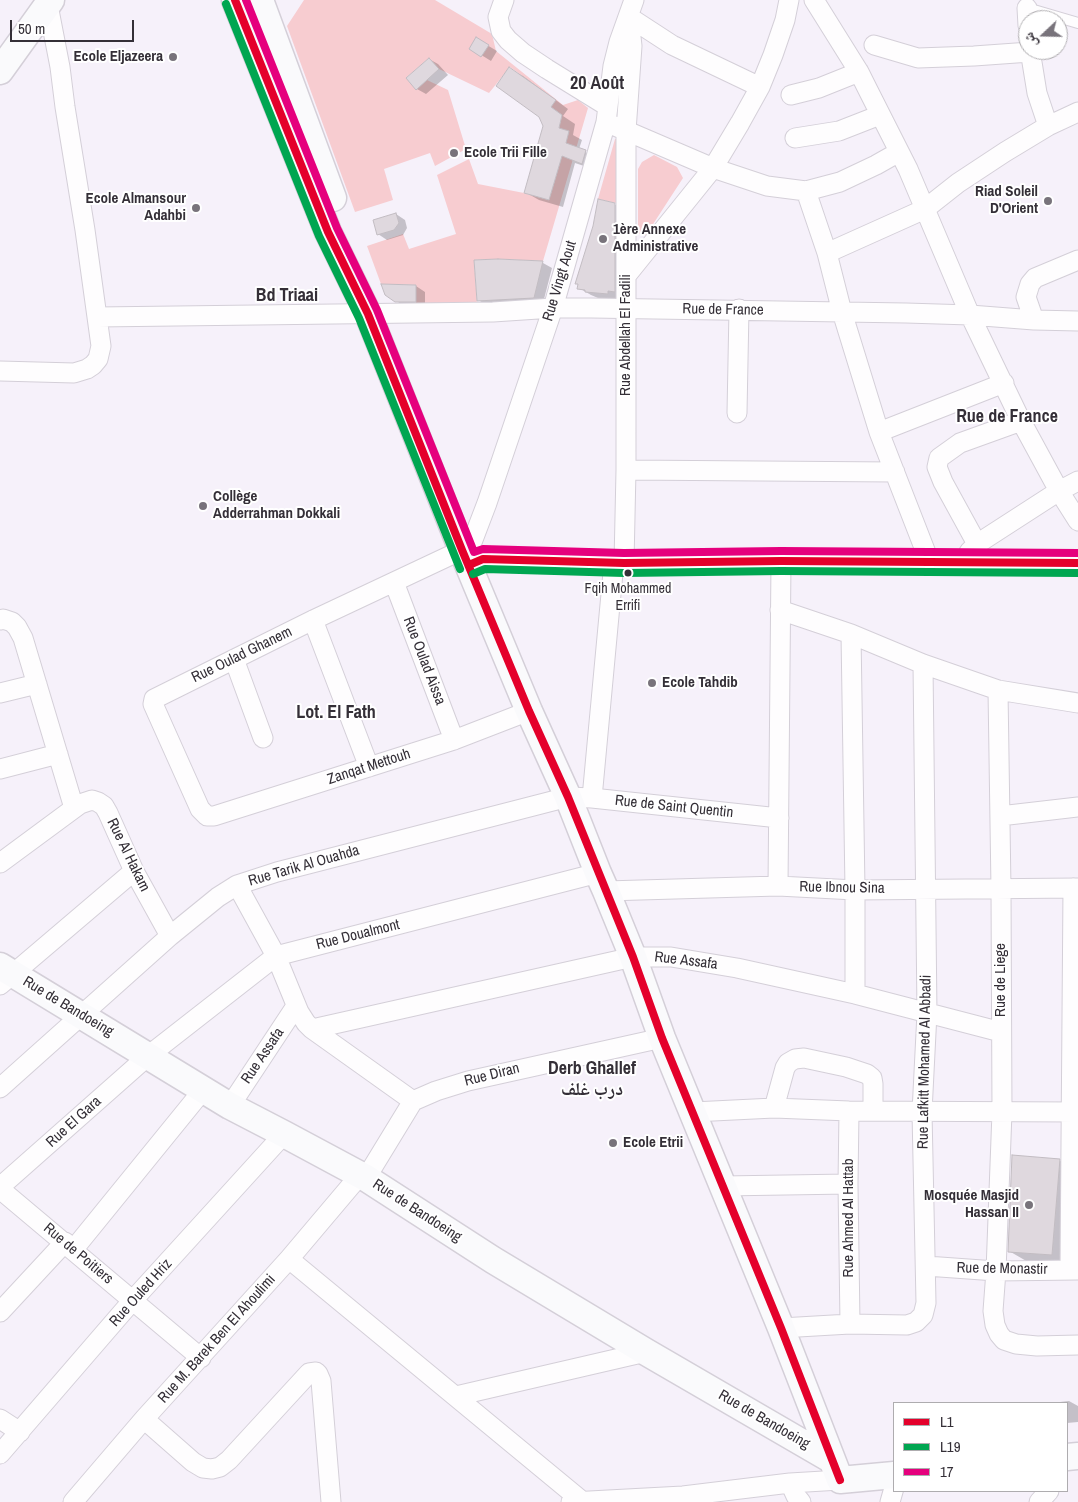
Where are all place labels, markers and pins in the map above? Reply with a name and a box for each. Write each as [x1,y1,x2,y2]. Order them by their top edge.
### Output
place label: Ecole Eljazeera [73,48,163,66]
marker: Ecole Eljazeera [167,51,179,63]
place label: Ecole Trii Fille [464,144,547,162]
marker: Ecole Trii Fille [448,147,460,159]
place label: Riad Soleil D'Orient [975,183,1038,218]
place label: Ecole Almansour Adahbi [86,190,186,225]
marker: Riad Soleil D'Orient [1042,195,1054,207]
marker: Ecole Almansour Adahbi [190,202,202,214]
place label: 1ère Annexe Administrative [613,221,698,256]
marker: 1ère Annexe Administrative [597,233,609,245]
place label: Collège Adderrahman Dokkali [213,488,340,523]
marker: Collège Adderrahman Dokkali [197,500,209,512]
marker: Fqih Mohammed Errifi [623,568,633,578]
place label: Fqih Mohammed Errifi [585,581,671,614]
place label: Ecole Tahdib [662,674,738,692]
marker: Ecole Tahdib [646,677,658,689]
place label: Ecole Etrii [623,1134,683,1152]
marker: Ecole Etrii [607,1137,619,1149]
place label: Mosquée Masjid Hassan II [924,1187,1019,1222]
marker: Mosquée Masjid Hassan II [1023,1199,1035,1211]

